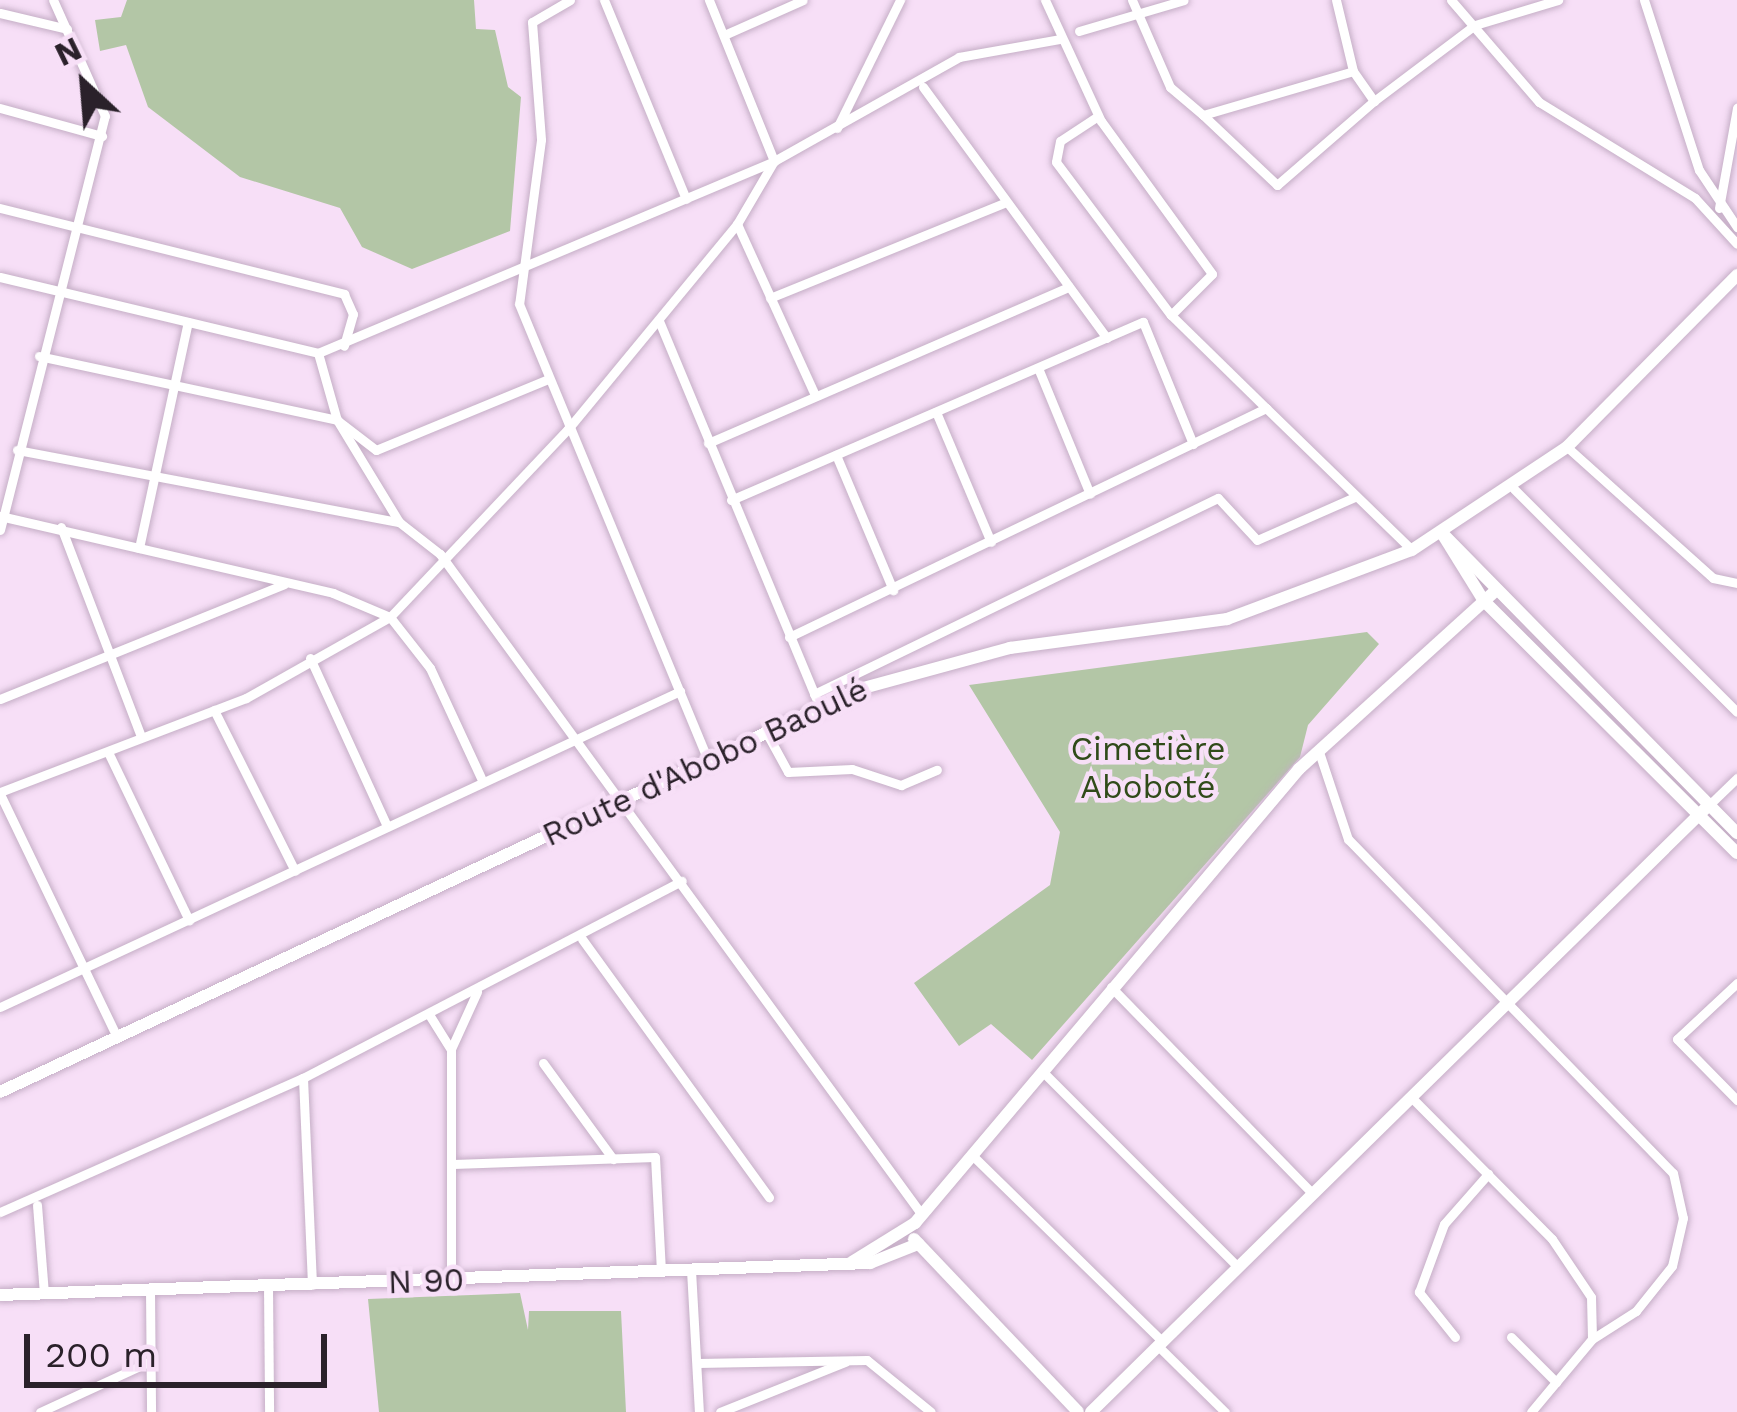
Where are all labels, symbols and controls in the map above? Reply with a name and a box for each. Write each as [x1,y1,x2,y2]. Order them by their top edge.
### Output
north arrow [24,24,144,144]
text: N [48,28,88,74]
street label: Route d'Abobo Baoulé [536,669,874,855]
park label: Cimetière Aboboté [1070,729,1226,807]
street label: N 90 [387,1260,465,1302]
scale bar [30,1310,333,1384]
text: 200 m [45,1334,157,1376]

